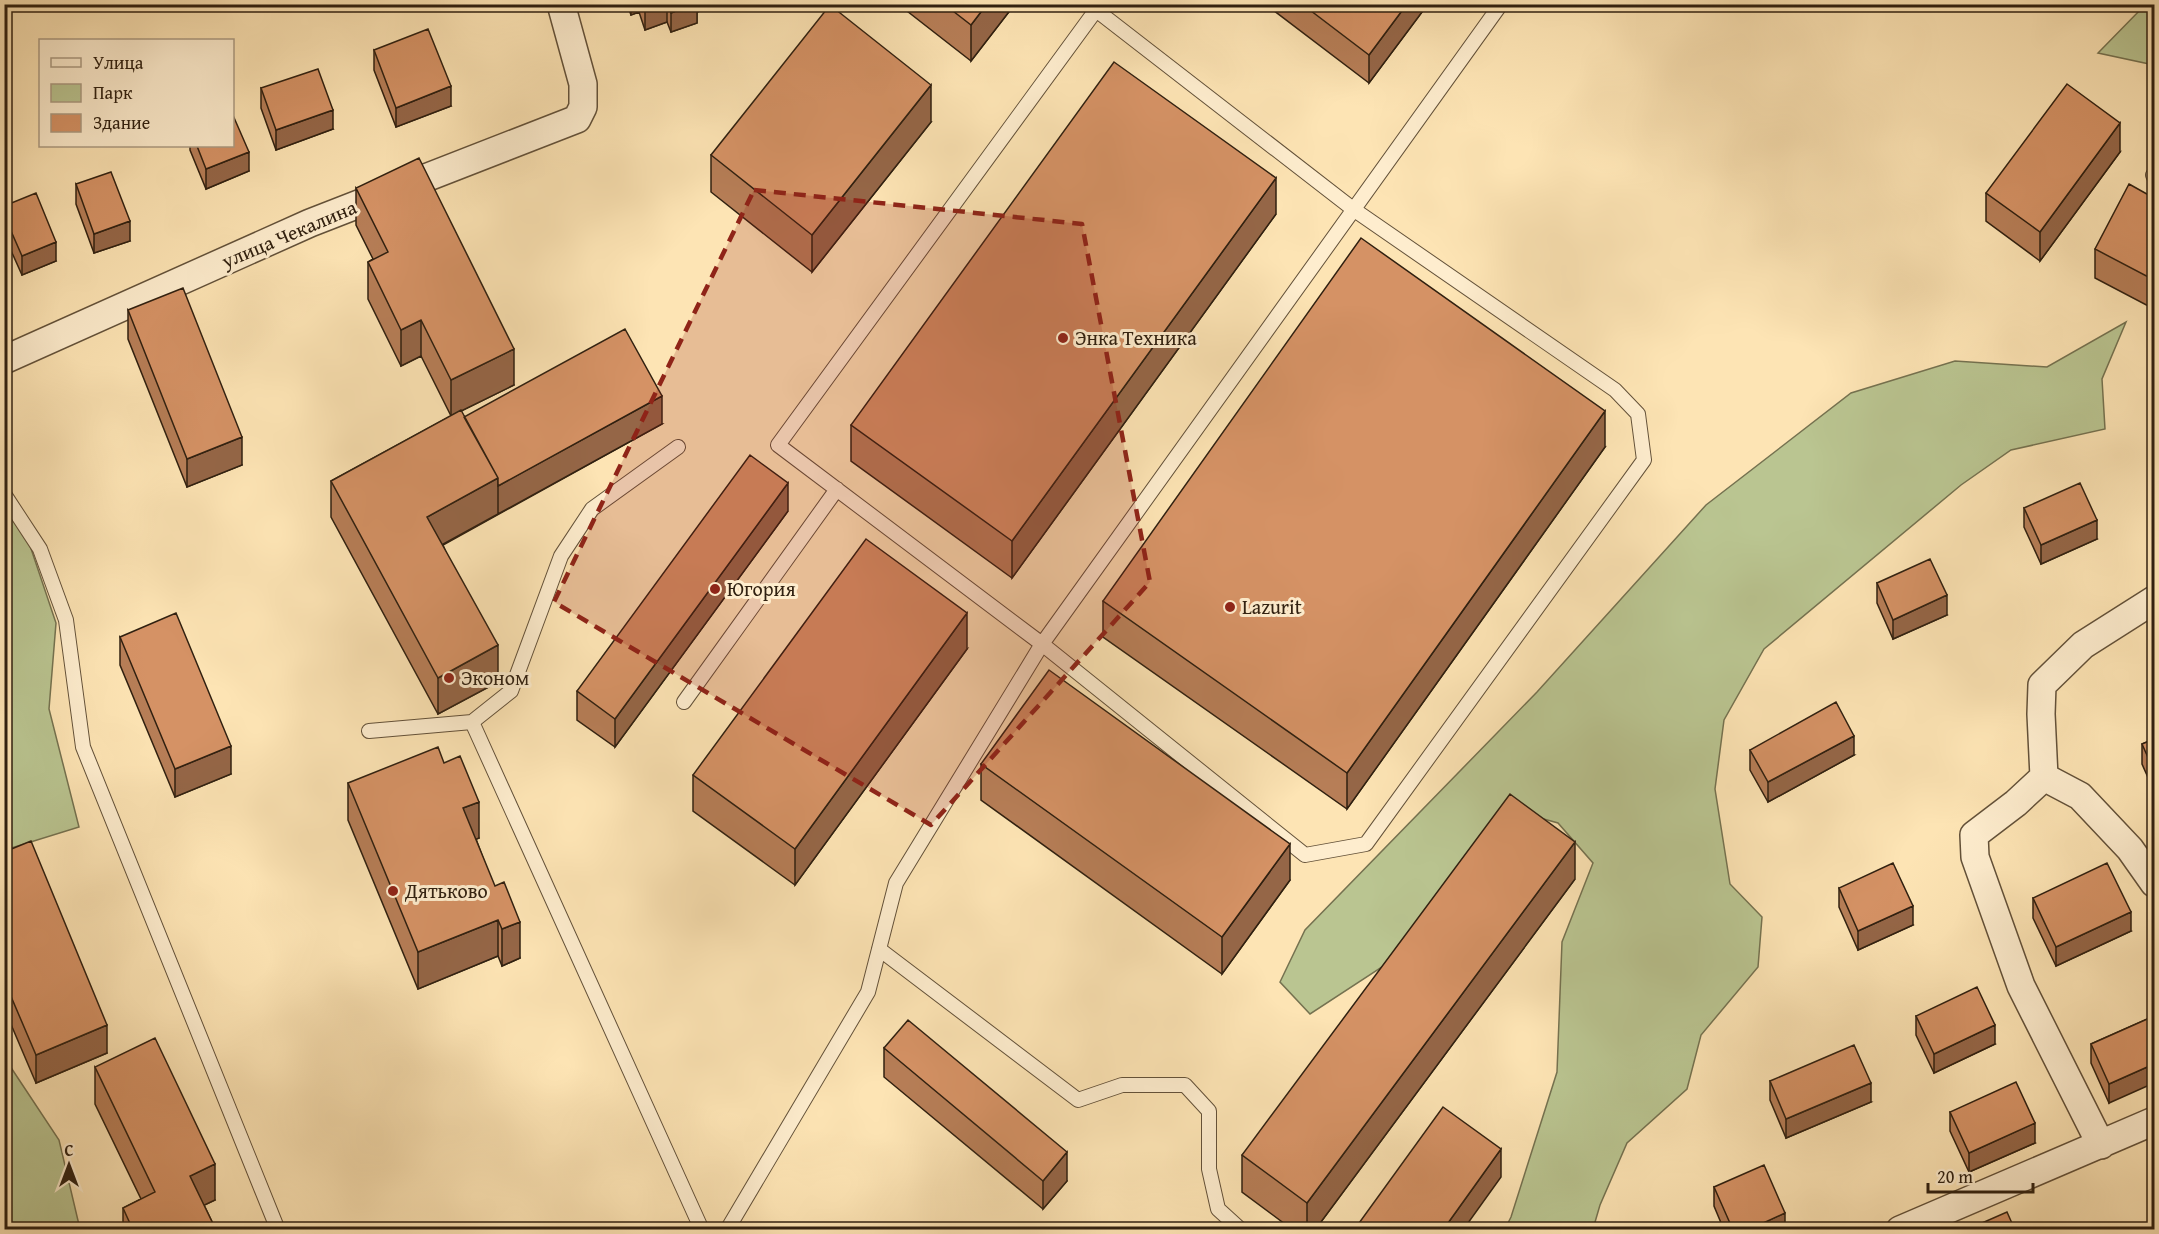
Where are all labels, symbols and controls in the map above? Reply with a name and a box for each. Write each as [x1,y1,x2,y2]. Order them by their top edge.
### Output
legend [39,39,234,147]
text: Улица [93,49,144,76]
text: Парк [93,79,133,106]
text: Здание [93,109,150,136]
street label: улица Чекалина [216,192,361,275]
place label: Энка Техника [1075,323,1197,352]
marker: Энка Техника [1056,331,1070,345]
place label: Югория [727,574,796,603]
marker: Югория [708,582,722,596]
place label: Lazurit [1242,592,1302,621]
marker: Lazurit [1223,600,1237,614]
place label: Эконом [461,663,529,692]
marker: Эконом [442,671,456,685]
place label: Дятьково [404,876,488,905]
marker: Дятьково [386,884,400,898]
north arrow [39,1135,99,1195]
text: С [64,1138,74,1162]
scale bar [1928,1156,2033,1194]
text: 20 m [1937,1163,1973,1190]

